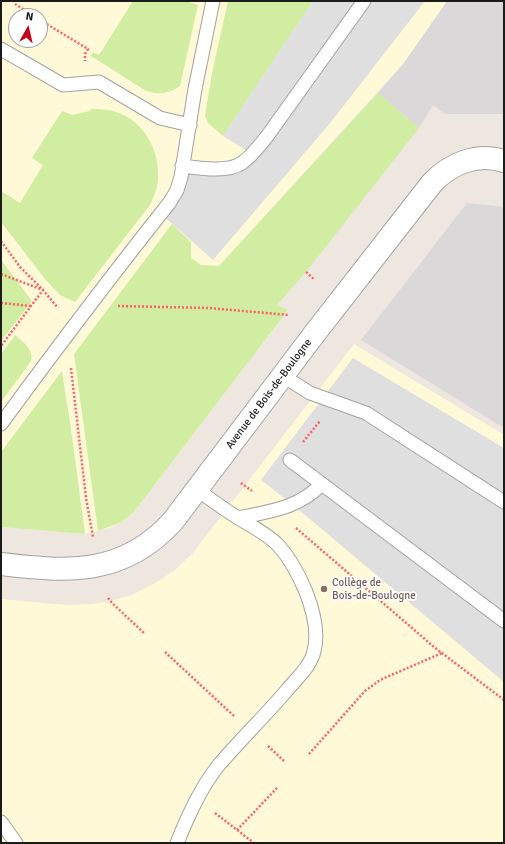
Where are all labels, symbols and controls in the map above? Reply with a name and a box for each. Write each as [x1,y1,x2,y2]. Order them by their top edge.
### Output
north arrow [8,8,48,48]
text: N [25,10,34,24]
street label: Avenue de Bois-de-Boulogne [223,336,315,452]
place label: Collège de Bois-de-Boulogne [332,576,416,602]
marker: Collège de Bois-de-Boulogne [319,584,329,594]

